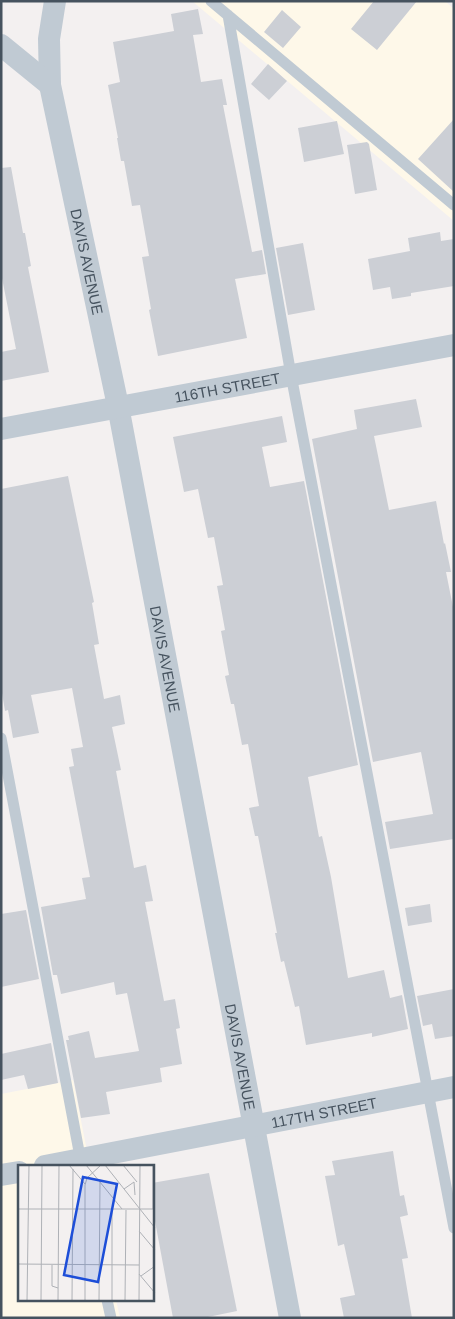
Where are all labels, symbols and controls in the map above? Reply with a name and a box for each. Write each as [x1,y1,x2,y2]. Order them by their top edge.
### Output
street label: DAVIS AVENUE [68,207,107,316]
street label: 116TH STREET [173,369,281,405]
street label: DAVIS AVENUE [147,604,184,714]
street label: DAVIS AVENUE [222,1002,259,1112]
street label: 117TH STREET [270,1094,378,1131]
inset map [18,1165,154,1302]

